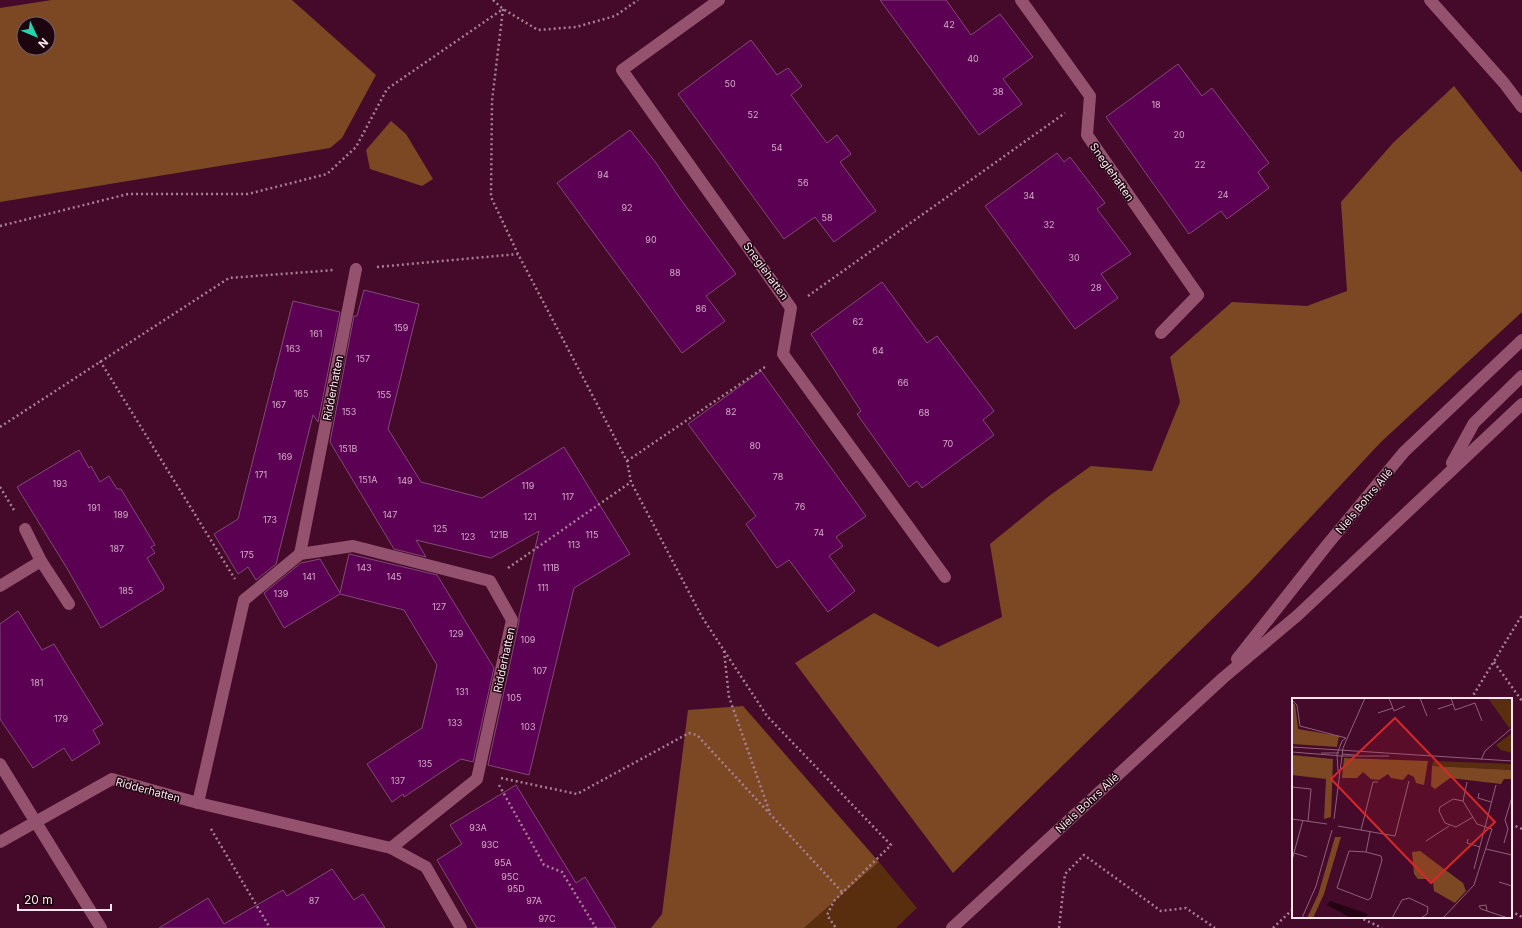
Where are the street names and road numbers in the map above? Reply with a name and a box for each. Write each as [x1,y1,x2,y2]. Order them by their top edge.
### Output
street label: Sneglehatten [1087,140,1137,204]
street label: Sneglehatten [740,239,792,303]
street label: Ridderhatten [320,354,346,422]
street label: Niels Bohrs Allé [1332,465,1396,537]
street label: Ridderhatten [490,626,518,694]
street label: Niels Bohrs Allé [1052,770,1122,836]
street label: Ridderhatten [114,775,182,805]

